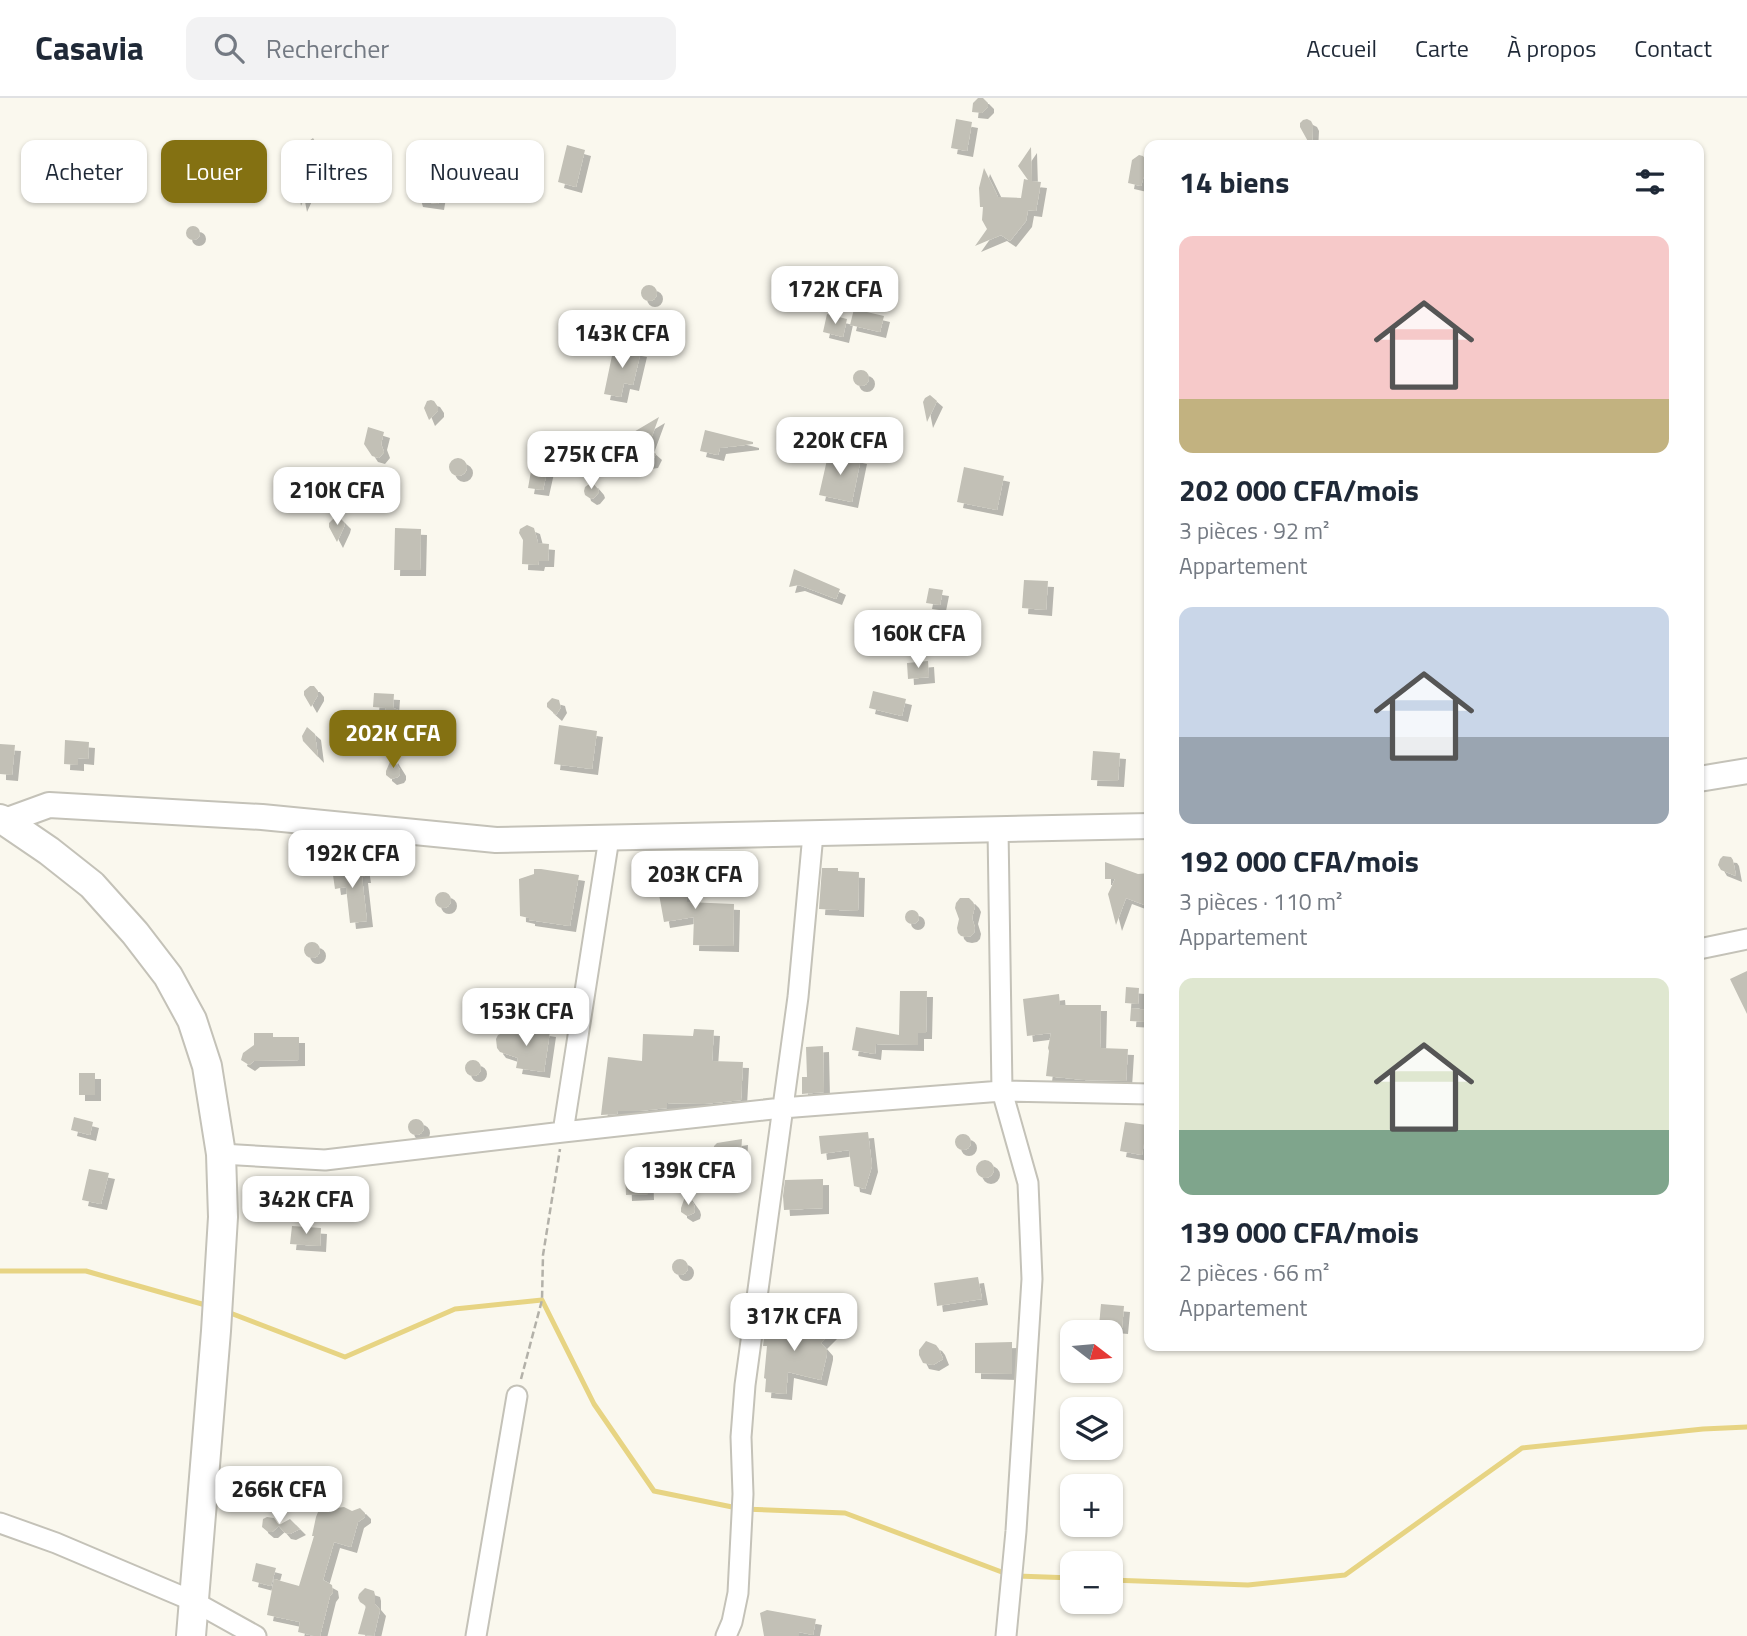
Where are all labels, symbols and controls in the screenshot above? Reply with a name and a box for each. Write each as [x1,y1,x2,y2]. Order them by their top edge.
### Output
search box [186,17,676,80]
text: Casavia [35,23,144,73]
icon: search [210,29,248,67]
text: Rechercher [266,29,389,68]
text: Accueil [1306,30,1377,66]
text: Carte [1415,30,1469,66]
text: À propos [1507,30,1596,66]
text: Contact [1634,30,1712,66]
chip: Acheter [21,140,147,203]
chip: Louer [161,140,267,203]
chip: Filtres [281,140,392,203]
chip: Nouveau [406,140,544,203]
text: 14 biens [1179,159,1289,205]
icon: filters [1631,163,1669,201]
pin: 172K CFA [763,266,907,326]
text: 172K CFA [787,271,883,306]
icon: home [1361,282,1487,408]
pin: 143K CFA [550,310,694,370]
text: 143K CFA [574,315,670,350]
pin: 220K CFA [768,418,912,477]
text: 220K CFA [792,422,888,457]
pin: 275K CFA [519,432,663,491]
text: 275K CFA [543,436,639,471]
text: 202 000 CFA/mois [1179,467,1419,513]
pin: 210K CFA [265,468,409,527]
text: 210K CFA [289,472,385,507]
text: 3 pièces · 92 m² [1179,513,1330,548]
text: Appartement [1179,548,1307,583]
pin: 160K CFA [846,610,990,670]
text: 160K CFA [870,615,966,650]
icon: home [1361,653,1487,779]
pin: 202K CFA [321,710,465,770]
text: 202K CFA [345,715,441,750]
pin: 192K CFA [280,830,424,890]
text: 192K CFA [304,835,400,870]
text: 192 000 CFA/mois [1179,838,1419,884]
pin: 203K CFA [623,852,767,911]
text: 203K CFA [647,856,743,891]
text: 3 pièces · 110 m² [1179,884,1342,919]
text: Appartement [1179,919,1307,954]
pin: 153K CFA [454,988,598,1048]
text: 153K CFA [478,993,574,1028]
icon: home [1361,1024,1487,1150]
pin: 139K CFA [616,1148,760,1207]
text: 139K CFA [640,1152,736,1187]
pin: 342K CFA [234,1176,378,1236]
text: 342K CFA [258,1181,354,1216]
text: 139 000 CFA/mois [1179,1209,1419,1255]
text: 2 pièces · 66 m² [1179,1255,1330,1290]
text: Appartement [1179,1290,1307,1325]
pin: 317K CFA [722,1294,866,1353]
text: 317K CFA [746,1298,842,1333]
north arrow [1060,1320,1124,1382]
map controls [1060,1320,1123,1614]
button: layers [1060,1397,1123,1460]
pin: 266K CFA [207,1466,351,1526]
text: 266K CFA [231,1471,327,1506]
button: + [1060,1474,1123,1537]
button: − [1060,1551,1123,1614]

